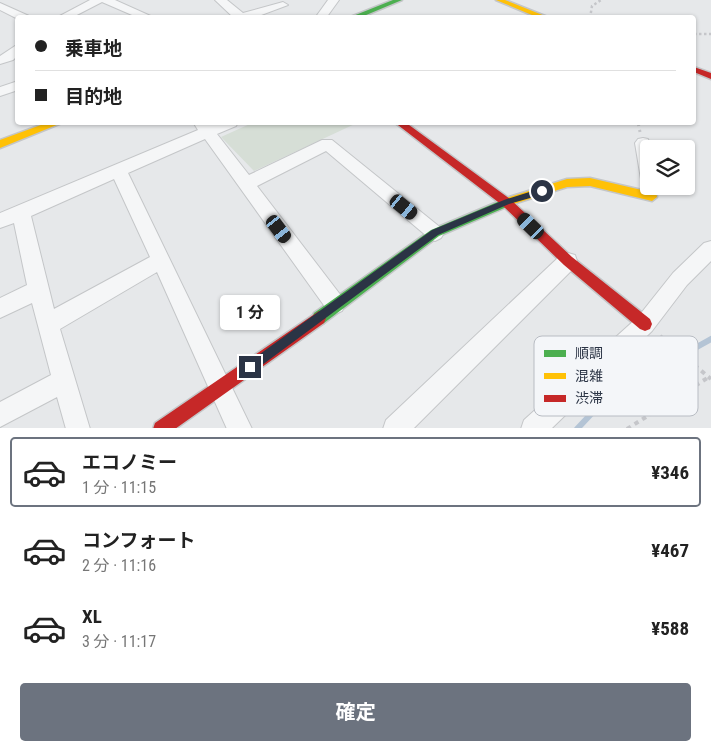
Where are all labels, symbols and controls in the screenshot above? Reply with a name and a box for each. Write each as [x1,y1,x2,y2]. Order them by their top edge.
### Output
text: 乗車地 [65,37,122,60]
text: 目的地 [65,85,122,108]
map controls [640,140,695,195]
button: layers [640,140,695,195]
route start [531,180,553,202]
car [387,192,420,222]
car [514,210,547,242]
car [263,213,294,245]
callout: 1 分 [220,294,280,330]
text: 1 分 [236,303,264,322]
legend [534,336,698,416]
text: 順調 [575,345,603,361]
route end [239,356,261,378]
text: 混雑 [575,368,603,384]
text: 渋滞 [575,390,603,406]
icon: car [22,450,67,495]
text: エコノミー [82,451,177,474]
text: ¥346 [651,461,689,484]
text: 1 分 · 11:15 [82,478,156,497]
icon: car [22,528,67,573]
text: コンフォート [82,529,195,552]
text: ¥467 [651,539,689,562]
text: 2 分 · 11:16 [82,556,156,575]
text: XL [82,605,102,628]
icon: car [22,606,67,651]
text: ¥588 [651,617,689,640]
text: 3 分 · 11:17 [82,632,156,651]
button: 確定 [20,683,691,741]

